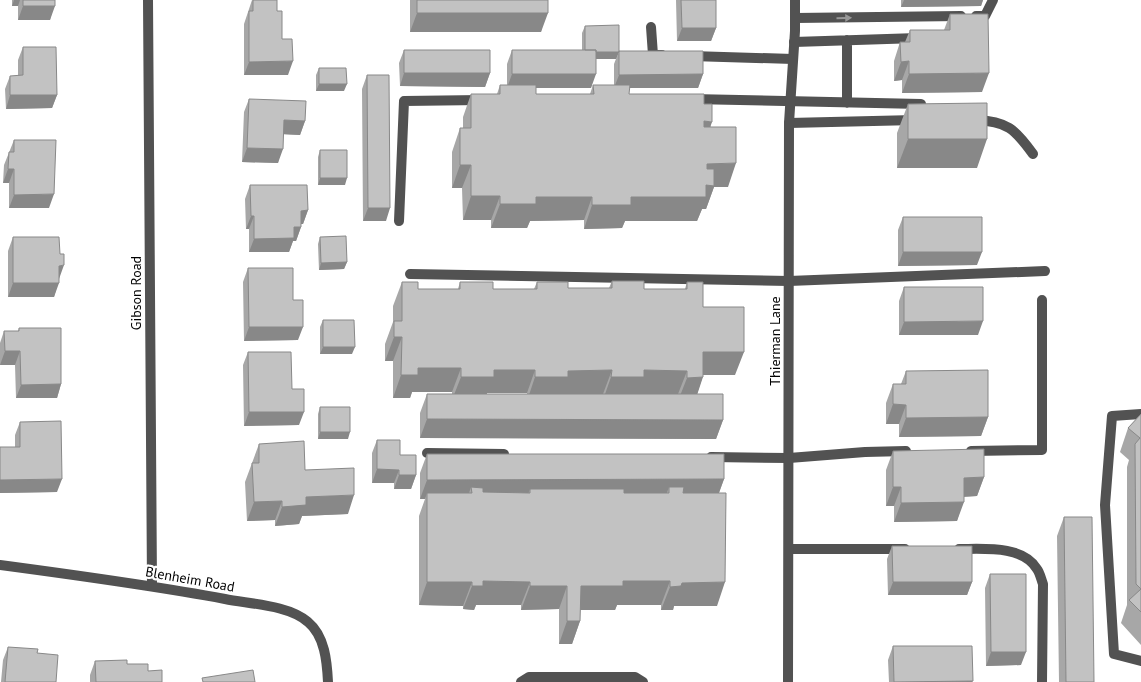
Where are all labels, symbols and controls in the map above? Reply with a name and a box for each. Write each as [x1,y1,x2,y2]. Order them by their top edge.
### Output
one-way arrow [836,13,852,21]
street label: Gibson Road [127,256,145,330]
street label: Thierman Lane [766,296,784,386]
street label: Blenheim Road [144,562,236,596]

